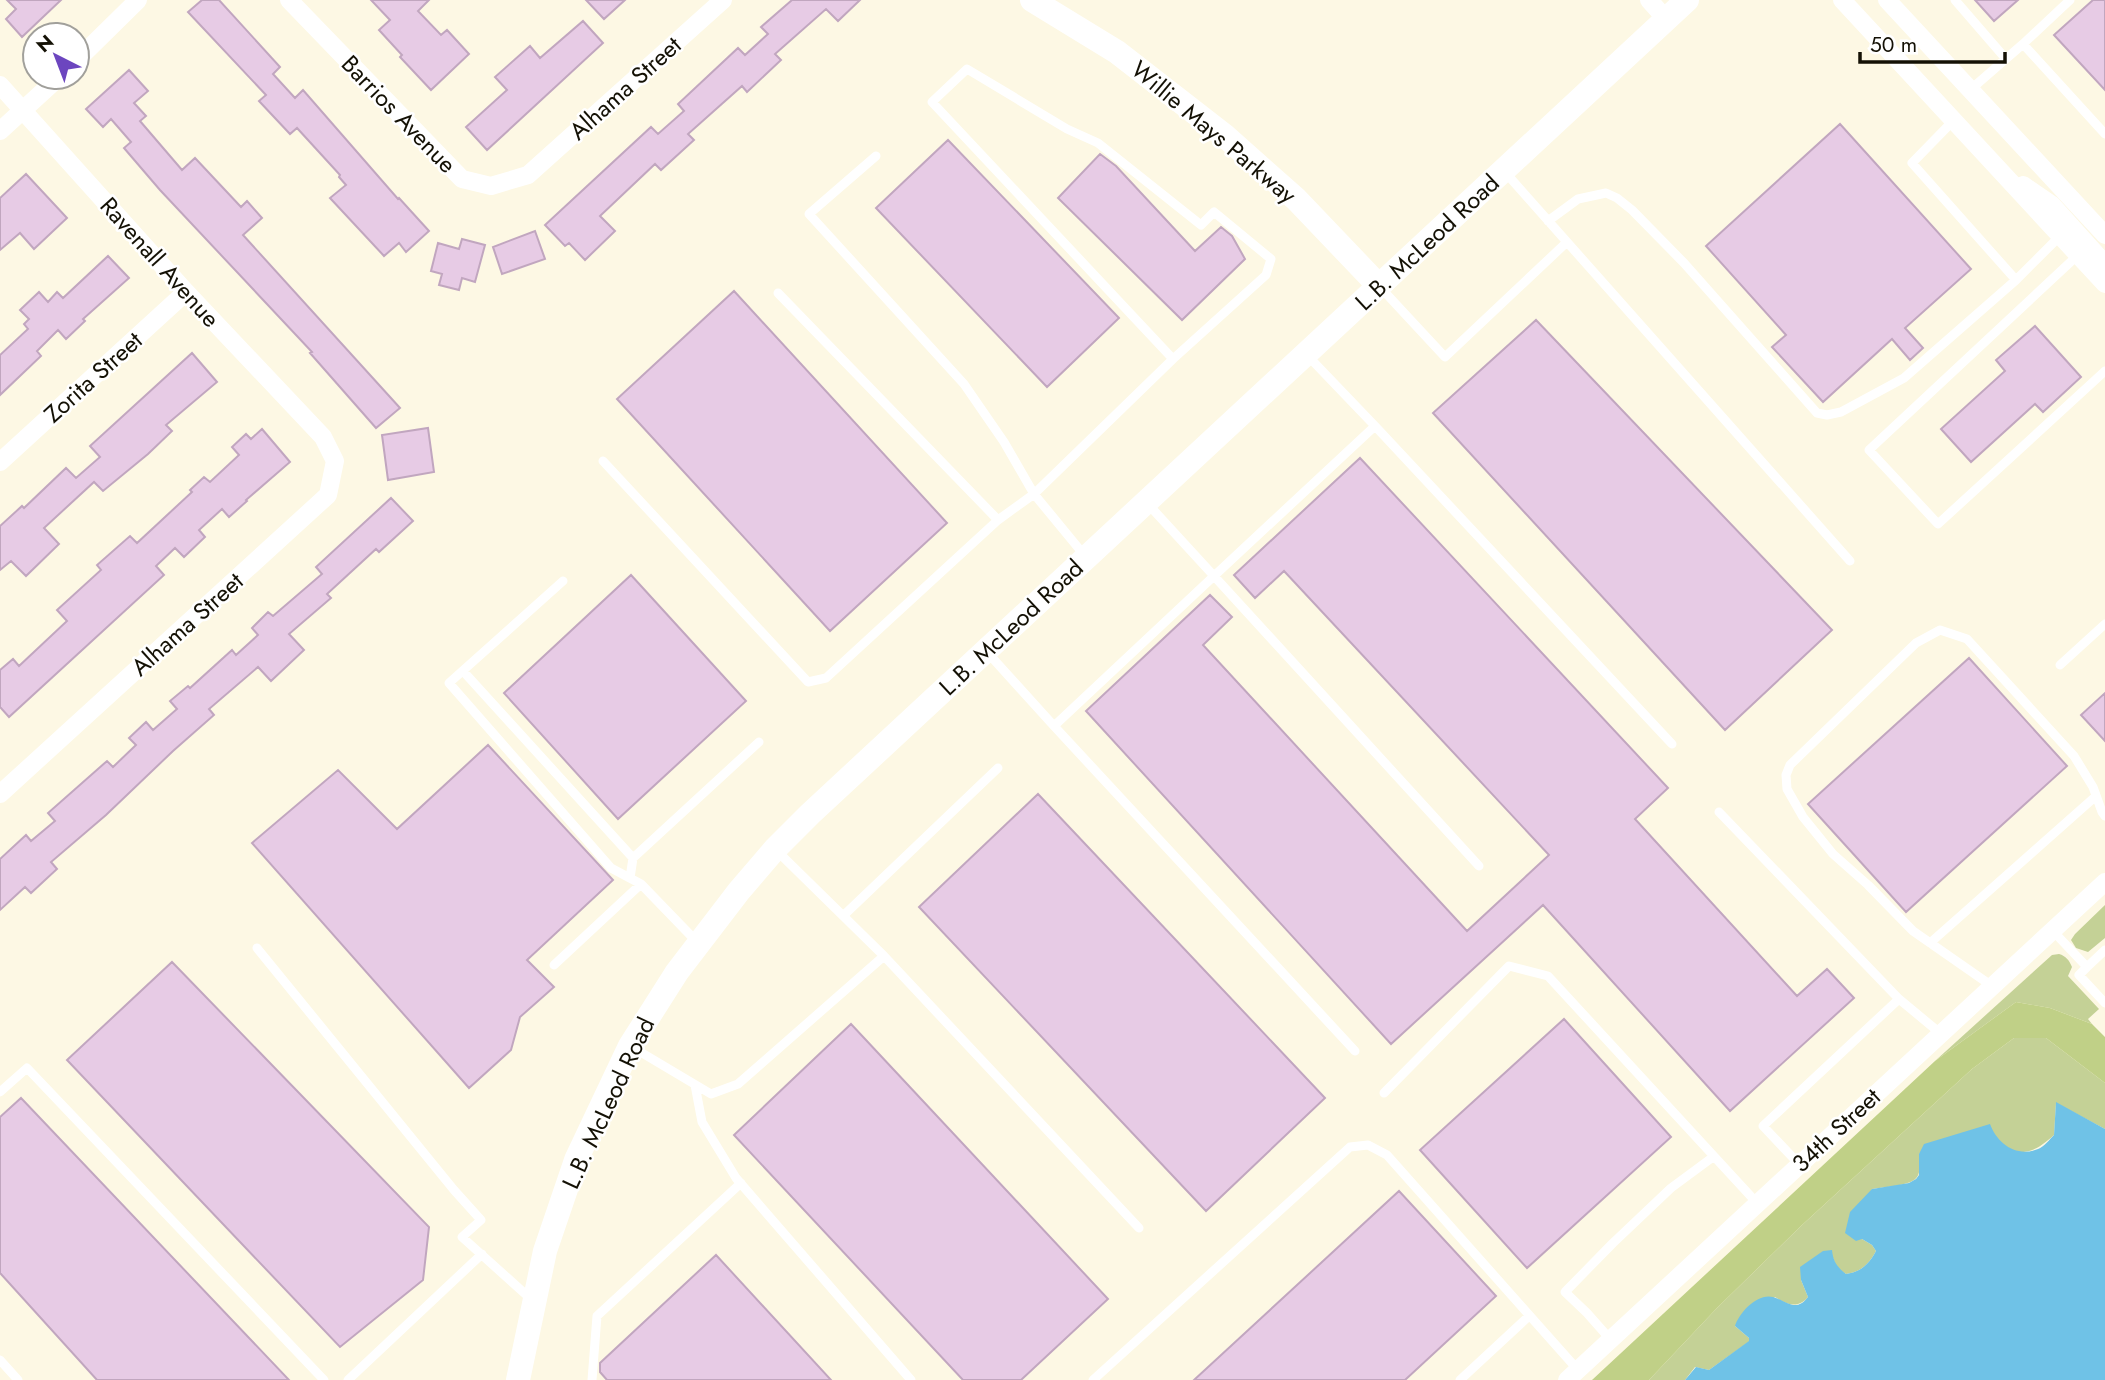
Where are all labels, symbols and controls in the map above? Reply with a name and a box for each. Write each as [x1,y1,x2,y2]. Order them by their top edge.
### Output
north arrow [21,21,91,91]
scale bar [1860,21,2005,65]
street label: Alhama Street [561,28,689,148]
text: N [30,29,60,59]
text: 50 m [1870,30,1917,60]
street label: Barrios Avenue [333,47,465,181]
street label: Willie Mays Parkway [1124,52,1305,212]
street label: L.B. McLeod Road [1347,166,1507,318]
street label: Ravenall Avenue [92,189,228,335]
street label: Zorita Street [36,323,150,431]
street label: L.B. McLeod Road [931,551,1091,703]
street label: Alhama Street [123,564,251,684]
street label: L.B. McLeod Road [553,1011,663,1195]
street label: 34th Street [1784,1080,1888,1180]

